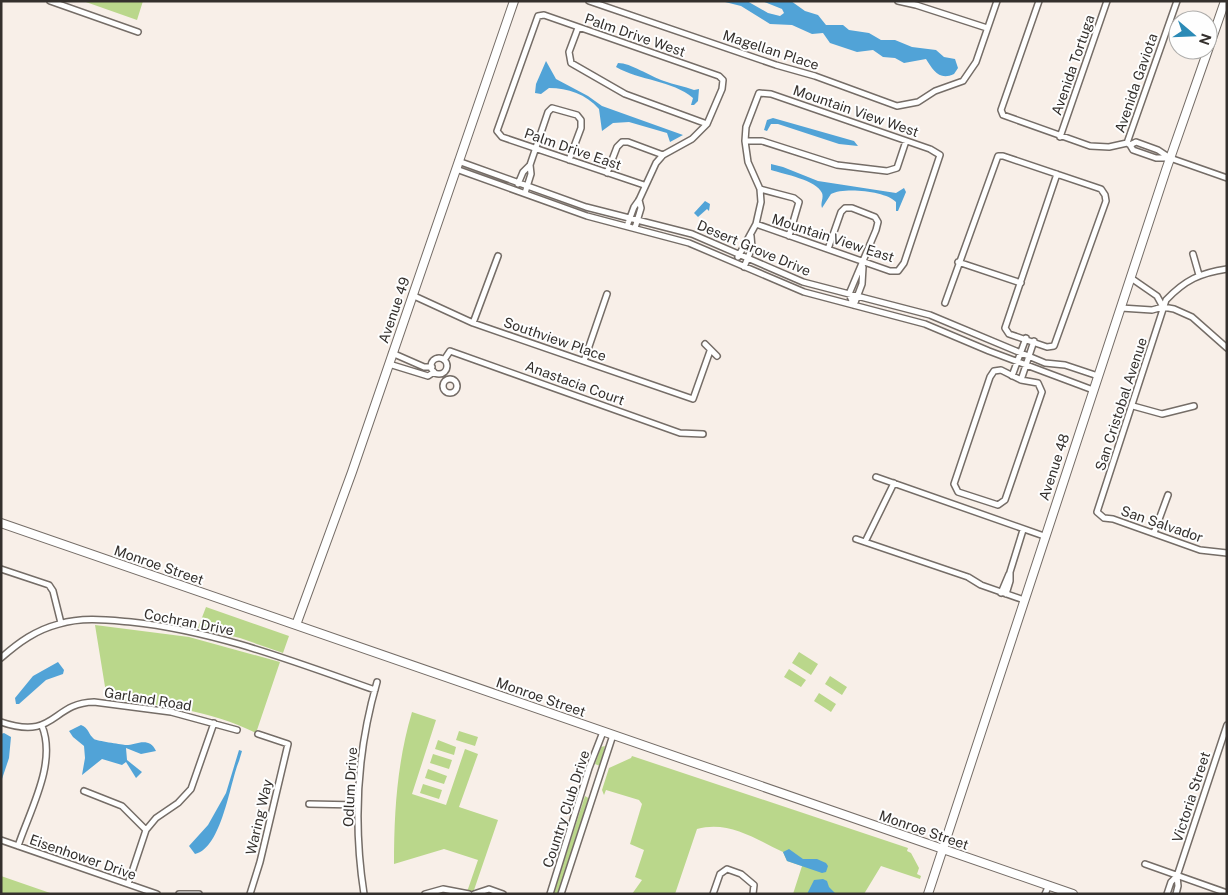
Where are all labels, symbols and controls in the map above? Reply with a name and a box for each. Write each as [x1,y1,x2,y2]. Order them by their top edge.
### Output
street label: Palm Drive West [582,10,688,60]
north arrow [1168,10,1218,60]
street label: Avenida Tortuga [1048,13,1098,117]
street label: Magellan Place [721,27,821,73]
street label: Avenida Gaviota [1112,31,1160,135]
text: N [1196,31,1215,47]
street label: Mountain View West [791,82,921,140]
street label: Palm Drive East [522,125,624,173]
street label: Mountain View East [770,211,896,265]
street label: Desert Grove Drive [695,217,813,279]
street label: Avenue 49 [375,275,413,345]
street label: Southview Place [502,314,609,364]
street label: San Cristobal Avenue [1092,335,1150,473]
street label: Anastacia Court [523,358,627,408]
street label: Avenue 48 [1036,432,1072,502]
street label: San Salvador [1119,502,1205,546]
street label: Monroe Street [112,542,206,588]
street label: Cochran Drive [143,605,235,639]
street label: Monroe Street [494,674,588,720]
street label: Garland Road [103,684,193,714]
street label: Odlum Drive [340,747,360,827]
street label: Country Club Drive [539,748,593,870]
street label: Victoria Street [1169,750,1213,844]
street label: Waring Way [243,777,276,856]
street label: Monroe Street [877,807,971,853]
street label: Eisenhower Drive [27,831,139,883]

